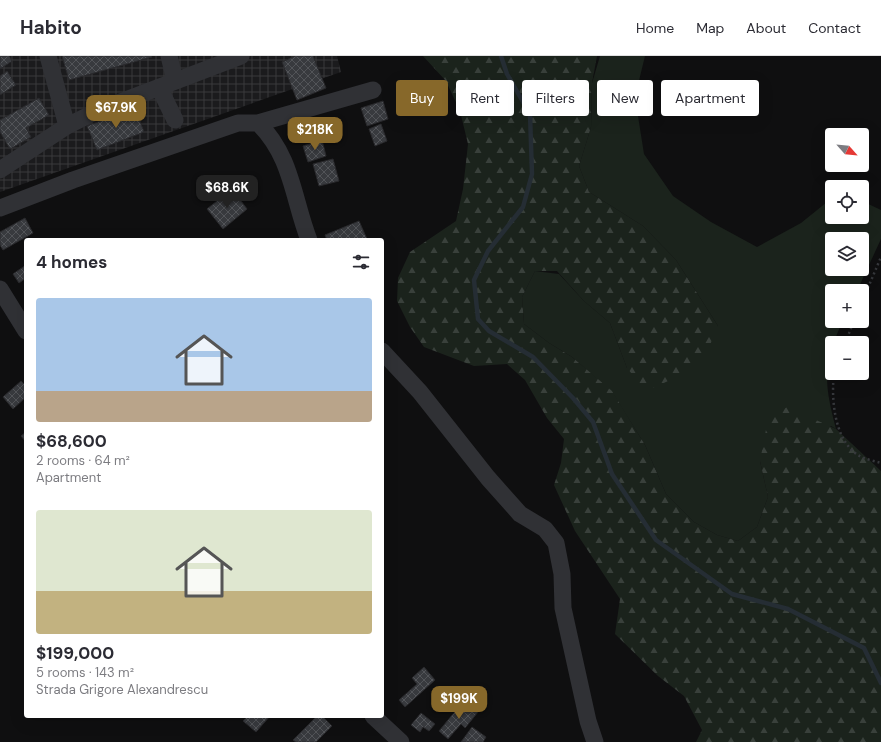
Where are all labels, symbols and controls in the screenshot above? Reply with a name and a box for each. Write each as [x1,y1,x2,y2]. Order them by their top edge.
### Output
text: Habito [20,15,82,40]
text: Home [636,19,674,37]
text: Map [696,19,724,37]
text: About [746,19,786,37]
text: Contact [808,19,861,37]
chip: Buy [396,80,448,116]
chip: Rent [456,80,514,116]
chip: Filters [522,80,589,116]
chip: New [597,80,653,116]
chip: Apartment [661,80,759,116]
pin: $67.9K [83,95,149,129]
text: $67.9K [95,99,137,116]
pin: $218K [287,117,343,151]
text: $218K [297,121,333,138]
north arrow [825,128,869,172]
map controls [825,128,869,380]
pin: $68.6K [194,175,260,209]
text: $68.6K [205,179,249,196]
button: locate [825,180,869,224]
button: layers [825,232,869,276]
text: 4 homes [36,251,107,273]
icon: filters [350,251,372,273]
button: + [825,284,869,328]
icon: home [168,324,240,396]
button: − [825,336,869,380]
text: $68,600 [36,430,107,452]
text: 2 rooms · 64 m² [36,452,130,469]
text: Apartment [36,469,101,486]
icon: home [168,536,240,608]
text: $199,000 [36,642,114,664]
text: 5 rooms · 143 m² [36,664,134,681]
text: Strada Grigore Alexandrescu [36,681,208,698]
pin: $199K [431,686,487,720]
text: $199K [440,690,478,707]

